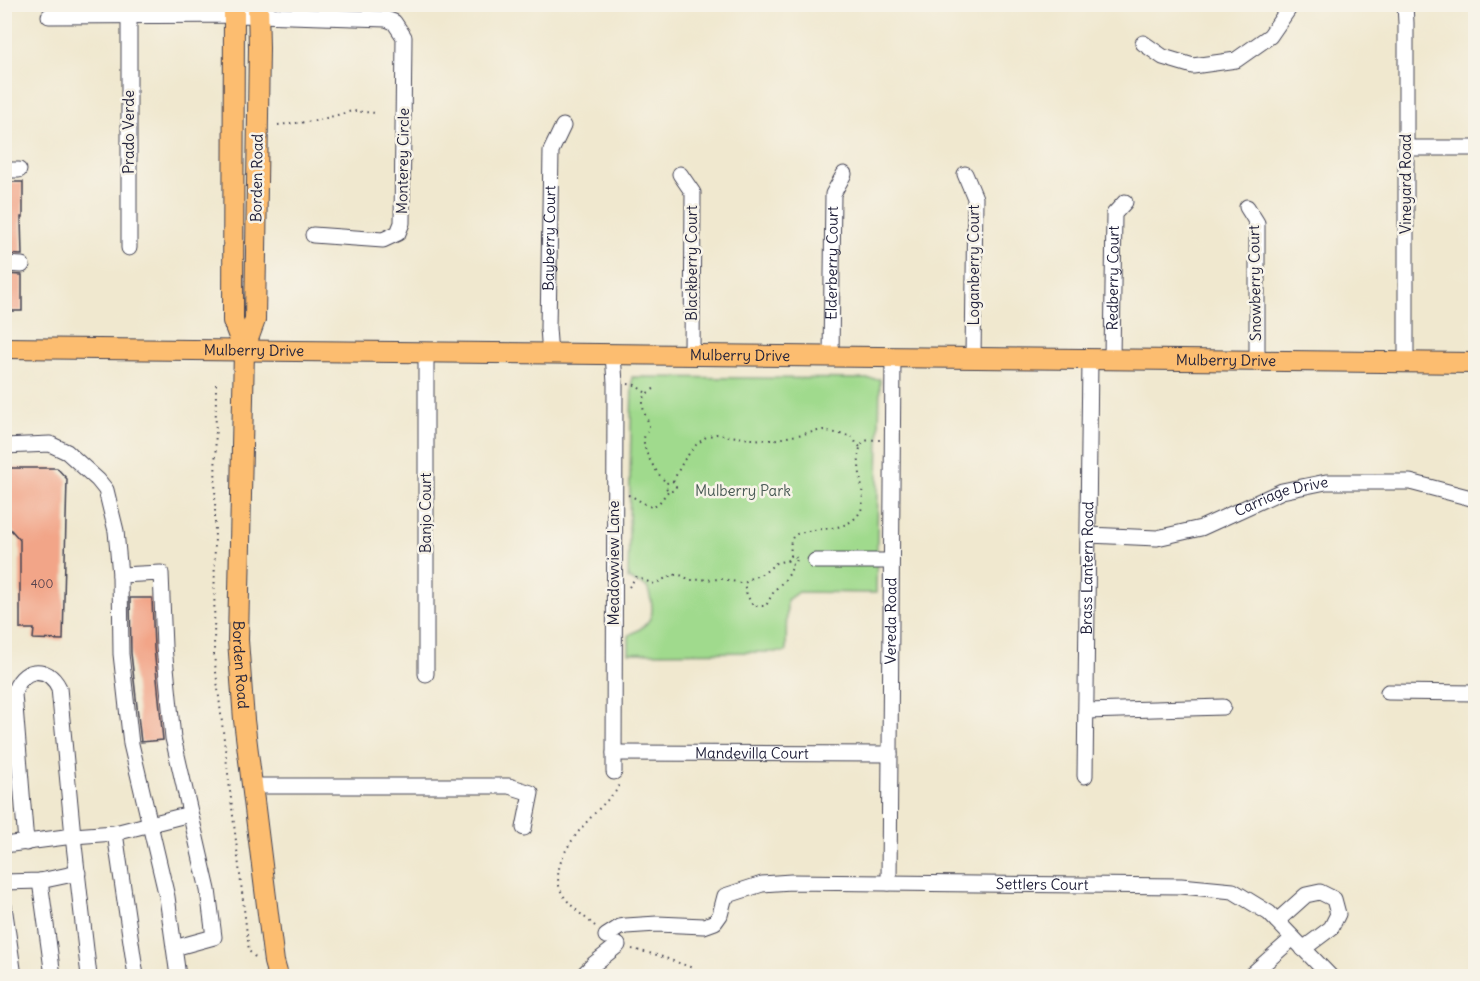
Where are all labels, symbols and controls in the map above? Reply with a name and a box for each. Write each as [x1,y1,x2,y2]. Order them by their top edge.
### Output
street label: Prado Verde [119,90,138,174]
street label: Monterey Circle [392,108,413,214]
street label: Borden Road [246,133,267,222]
street label: Vineyard Road [1396,134,1415,234]
street label: Bayberry Court [539,185,559,291]
street label: Blackberry Court [682,205,701,321]
street label: Loganberry Court [964,205,983,325]
street label: Elderberry Court [821,206,842,320]
street label: Redberry Court [1102,225,1123,331]
street label: Snowberry Court [1244,225,1265,341]
street label: Mulberry Drive [204,340,304,360]
street label: Mulberry Drive [690,345,790,365]
street label: Mulberry Drive [1176,350,1276,370]
street label: Carriage Drive [1231,472,1330,520]
street label: Banjo Court [416,473,435,553]
park label: Mulberry Park [695,481,791,500]
street label: Meadowview Lane [604,500,623,626]
street label: Brass Lantern Road [1077,501,1097,635]
house number: 400 [31,576,53,591]
street label: Vereda Road [881,577,900,664]
street label: Borden Road [229,620,253,710]
street label: Mandevilla Court [695,743,809,763]
street label: Settlers Court [996,874,1089,894]

